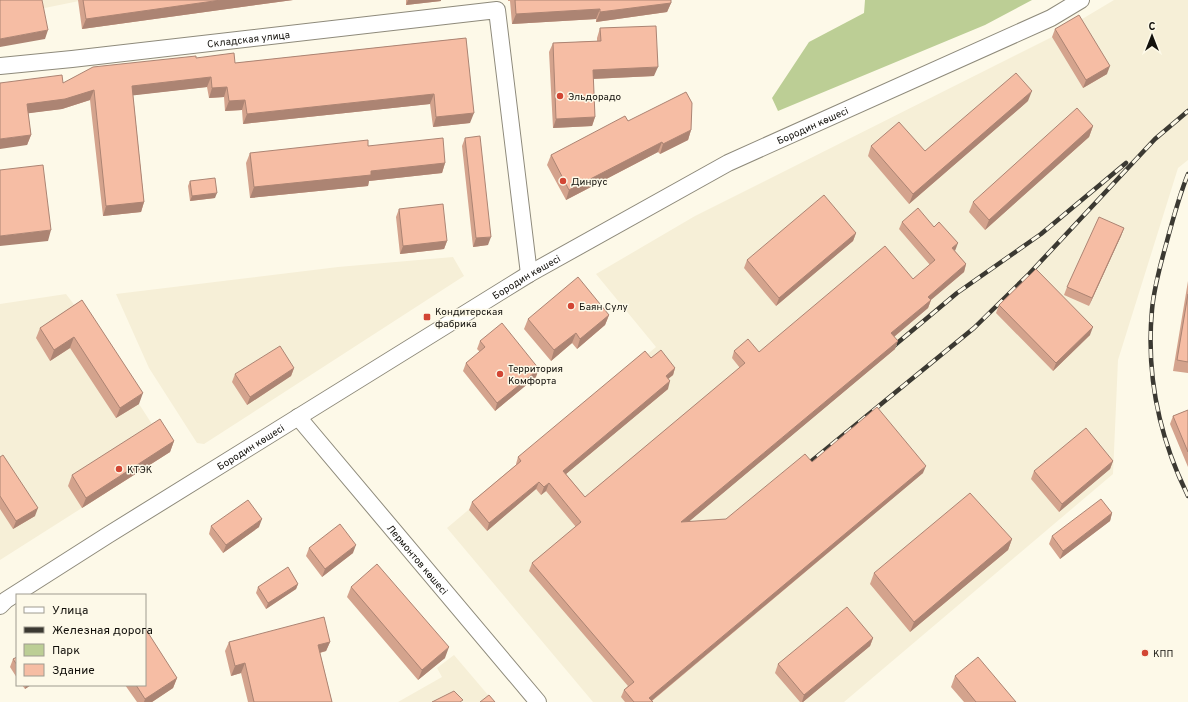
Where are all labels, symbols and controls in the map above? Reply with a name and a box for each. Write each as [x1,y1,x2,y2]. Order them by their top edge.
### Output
north arrow [1132,16,1172,56]
text: С [1148,20,1156,34]
street label: Складская улица [207,29,291,51]
marker: Эльдорадо [555,91,565,101]
place label: Эльдорадо [568,91,622,104]
street label: Бородин көшесі [775,105,851,148]
marker: Динрус [558,176,568,186]
place label: Динрус [571,176,607,189]
street label: Бородин көшесі [490,253,563,303]
marker: Баян Сулу [566,301,576,311]
place label: Баян Сулу [579,301,628,314]
place label: Кондитерская фабрика [435,306,503,331]
marker: Кондитерская фабрика [422,312,432,322]
place label: Территория Комфорта [508,363,563,388]
marker: Территория Комфорта [495,369,505,379]
street label: Бородин көшесі [215,422,287,474]
marker: КТЭК [114,464,124,474]
place label: КТЭК [127,464,153,477]
street label: Лермонтов көшесі [383,522,450,598]
legend [16,594,146,686]
text: Улица [52,603,88,619]
text: Железная дорога [52,623,153,639]
text: Парк [52,643,80,659]
marker: КПП [1140,648,1150,658]
place label: КПП [1153,648,1173,661]
text: Здание [52,663,95,679]

